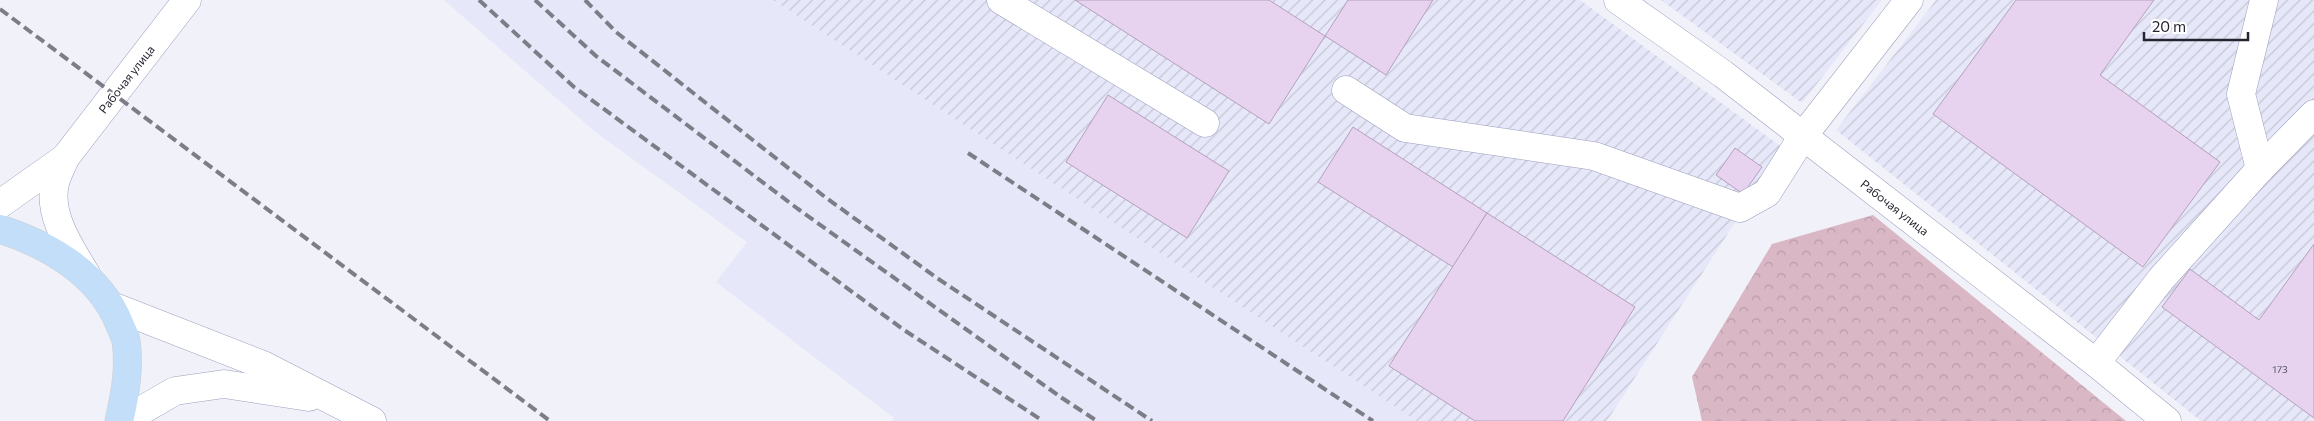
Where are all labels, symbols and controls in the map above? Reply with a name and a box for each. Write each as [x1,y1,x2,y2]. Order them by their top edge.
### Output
scale bar [2144,10,2248,42]
text: 20 m [2152,17,2186,35]
street label: Рабочая улица [95,42,157,116]
street label: Рабочая улица [1858,176,1932,238]
house number: 173 [2272,363,2288,375]

